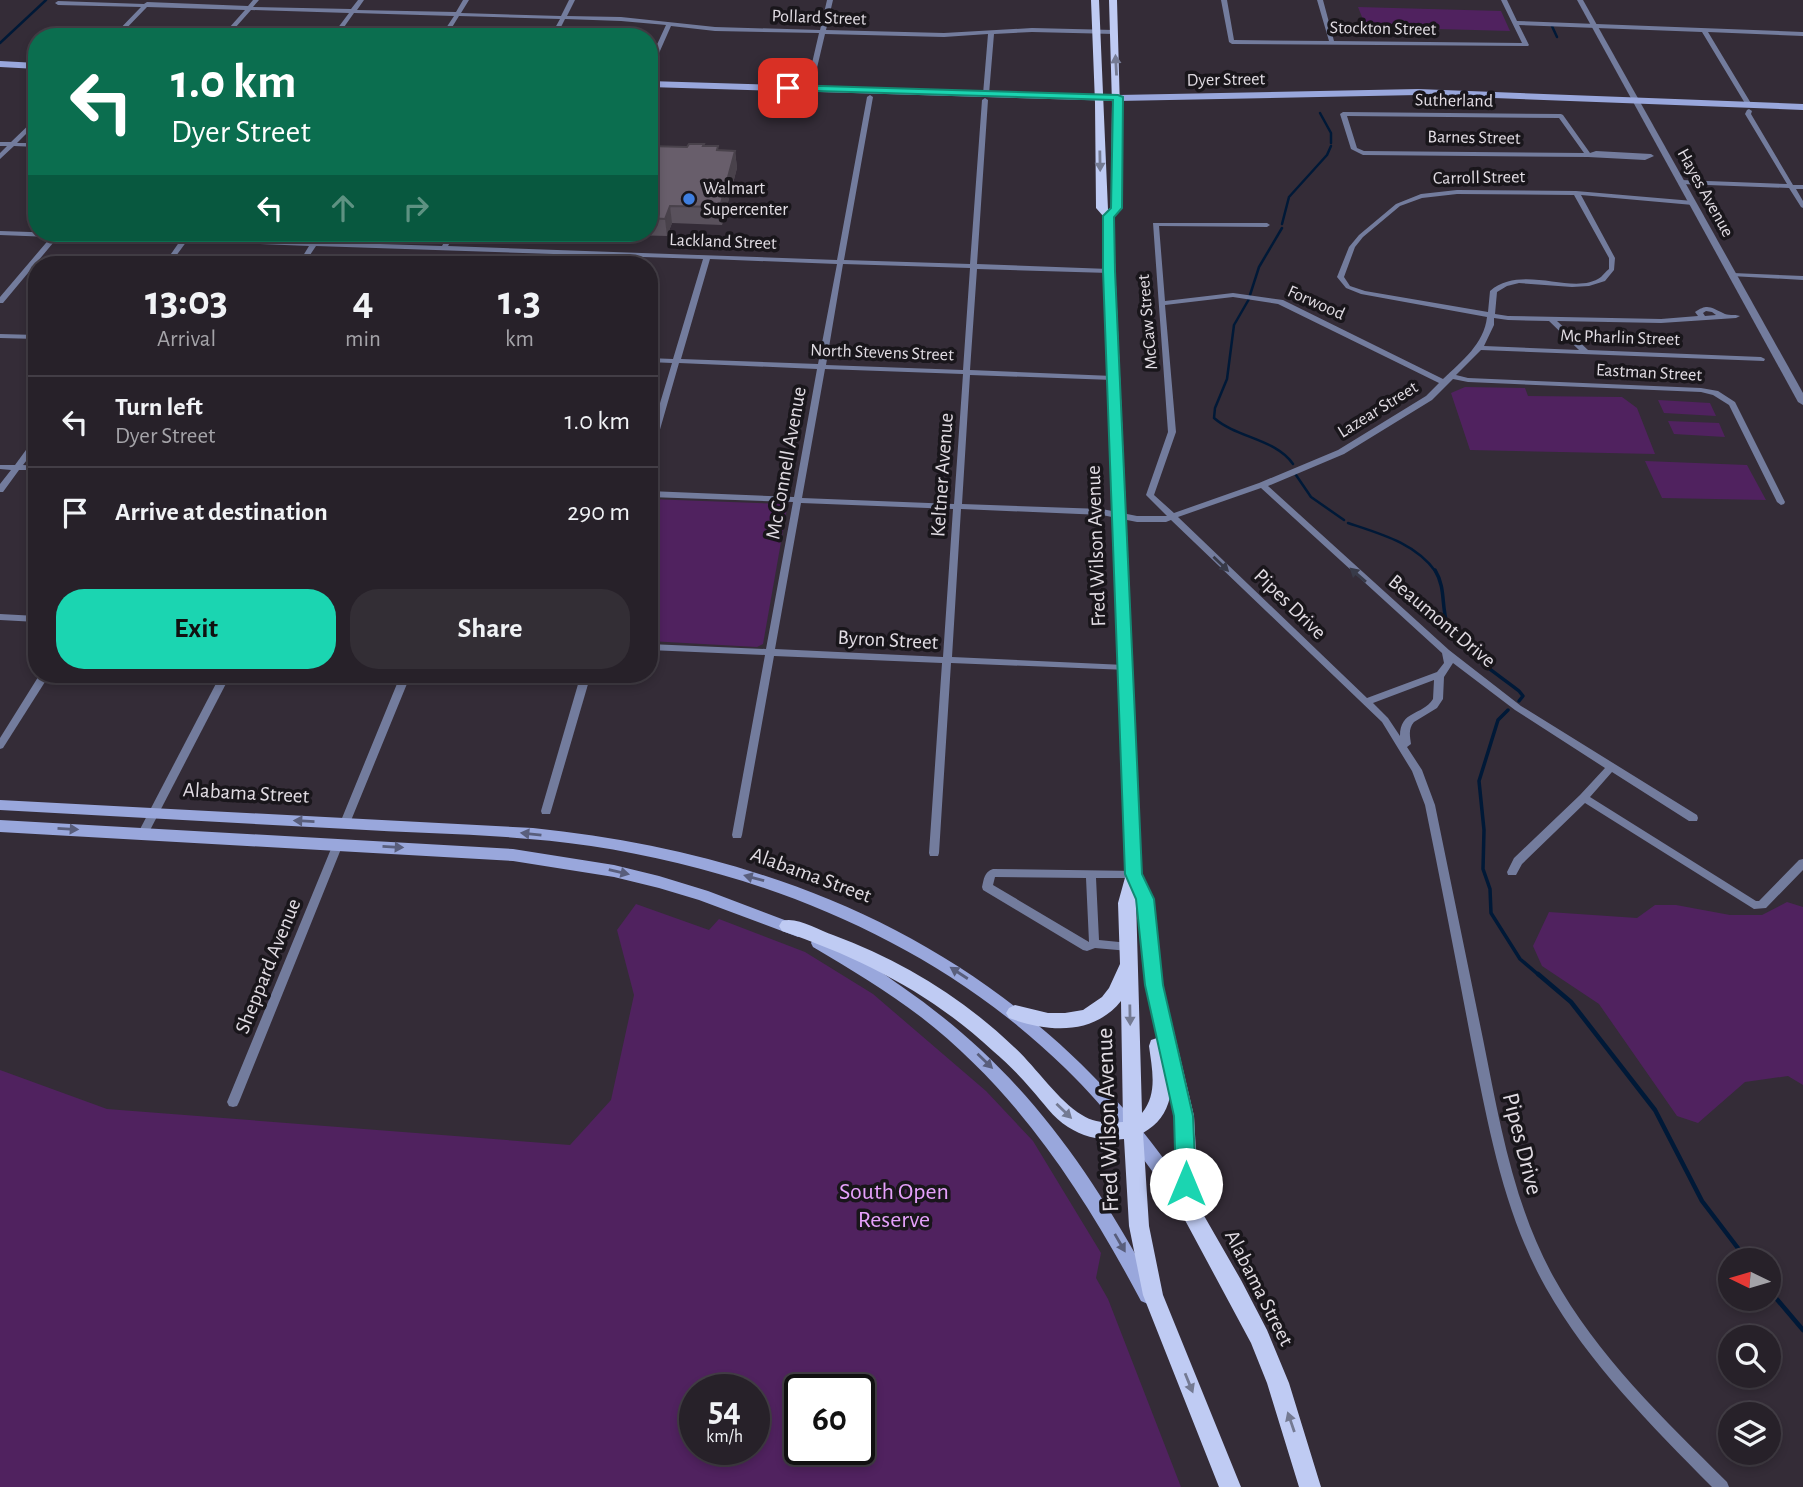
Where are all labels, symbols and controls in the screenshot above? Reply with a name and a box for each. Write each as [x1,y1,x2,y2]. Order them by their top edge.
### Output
street label: Pollard Street [771,7,867,29]
street label: Stockton Street [1329,19,1437,39]
one-way arrow [1110,53,1121,75]
icon: left [56,56,147,147]
text: 1.0 km [171,58,297,107]
pin [758,58,818,118]
icon: arrive [769,69,807,107]
street label: Dyer Street [1187,70,1266,90]
street label: Sutherland [1415,91,1493,111]
text: Dyer Street [171,116,311,148]
street label: Barnes Street [1427,128,1521,148]
street label: Hayes Avenue [1673,146,1737,240]
one-way arrow [1094,150,1105,172]
street label: Carroll Street [1433,168,1525,188]
place label: Walmart Supercenter [703,180,788,219]
icon: left [251,189,289,227]
icon: ahead [324,189,362,227]
icon: right [397,189,435,227]
marker: Walmart Supercenter [681,191,697,207]
street label: Lackland Street [669,231,777,253]
street label: McCaw Street [1135,273,1161,370]
text: 13:03 [145,280,228,322]
text: 4 [352,280,374,322]
text: 1.3 [498,280,541,322]
street label: Forwood [1285,282,1347,324]
street label: Mc Pharlin Street [1560,327,1680,349]
text: Arrival [157,328,216,351]
text: min [345,328,381,351]
text: km [505,328,534,351]
street label: North Stevens Street [810,341,954,365]
street label: Eastman Street [1596,361,1703,385]
street label: Lazear Street [1335,378,1421,442]
street label: Mc Connell Avenue [762,385,810,541]
text: Turn left [115,394,203,420]
icon: left [56,403,94,441]
text: 1.0 km [564,408,630,434]
street label: Keltner Avenue [927,412,957,538]
text: Dyer Street [115,425,215,448]
street label: Fred Wilson Avenue [1083,465,1109,627]
icon: arrive [56,494,94,532]
text: Arrive at destination [115,499,328,525]
text: 290 m [567,499,630,525]
one-way arrow [1212,556,1229,572]
street label: Pipes Drive [1250,565,1330,643]
one-way arrow [1349,567,1367,583]
street label: Beaumont Drive [1384,570,1500,672]
button: Exit [56,589,336,669]
button: Share [350,589,630,669]
street label: Byron Street [837,627,939,653]
street label: Alabama Street [182,779,310,807]
one-way arrow [293,815,315,826]
one-way arrow [57,824,79,835]
one-way arrow [520,829,542,840]
one-way arrow [382,841,404,852]
street label: Alabama Street [748,843,874,907]
one-way arrow [608,867,630,878]
one-way arrow [743,872,765,883]
street label: Sheppard Avenue [231,896,305,1036]
one-way arrow [950,967,969,980]
one-way arrow [1124,1005,1136,1027]
street label: Fred Wilson Avenue [1093,1027,1123,1213]
one-way arrow [977,1052,994,1069]
street label: Pipes Drive [1498,1090,1546,1198]
one-way arrow [1056,1103,1073,1120]
position arrow [1149,1147,1223,1221]
park label: South Open Reserve [839,1180,949,1232]
street label: Alabama Street [1221,1227,1297,1349]
one-way arrow [1114,1233,1127,1252]
north arrow [1718,1248,1782,1311]
map controls [1718,1248,1781,1465]
button: search [1718,1325,1781,1388]
one-way arrow [1184,1373,1195,1394]
speed limit sign: 60 [784,1374,875,1465]
text: 54 [708,1393,741,1428]
button: layers [1718,1402,1781,1465]
one-way arrow [1285,1411,1296,1432]
text: km/h [706,1428,743,1446]

